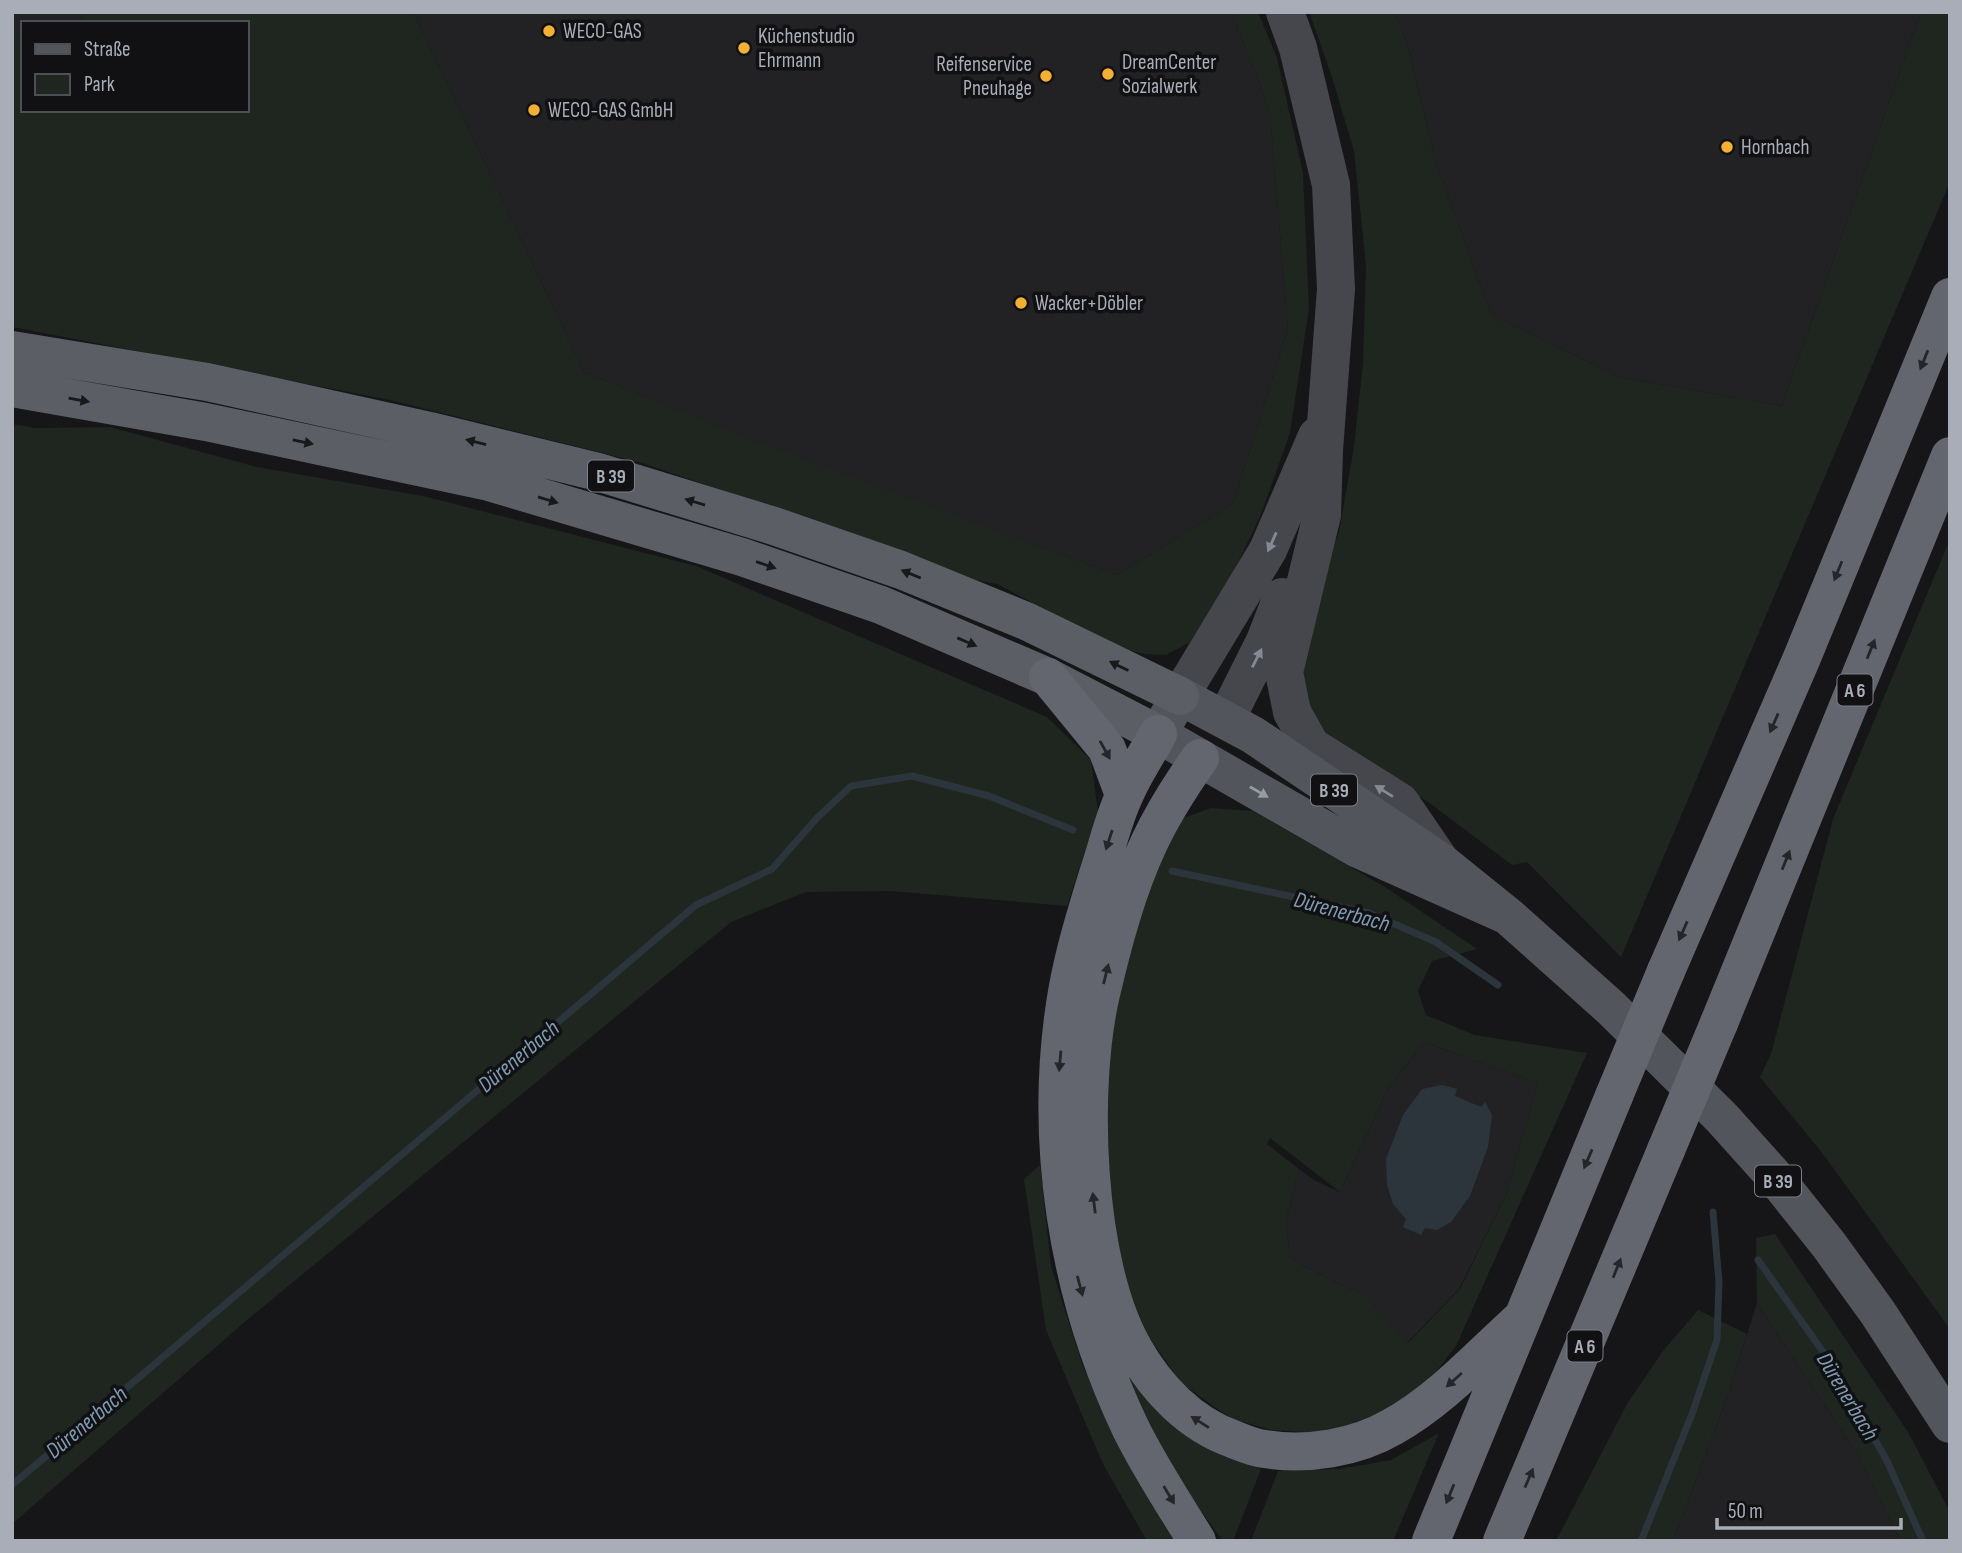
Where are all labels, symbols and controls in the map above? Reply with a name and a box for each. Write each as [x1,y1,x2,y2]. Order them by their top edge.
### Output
place label: WECO-GAS [563,19,642,44]
legend [21,21,248,112]
marker: WECO-GAS [541,23,557,39]
place label: Küchenstudio Ehrmann [758,24,855,73]
text: Straße [84,37,130,62]
marker: Küchenstudio Ehrmann [736,40,752,56]
place label: DreamCenter Sozialwerk [1122,50,1216,99]
place label: Reifenservice Pneuhage [936,52,1032,101]
marker: DreamCenter Sozialwerk [1100,66,1116,82]
marker: Reifenservice Pneuhage [1038,68,1054,84]
text: Park [84,72,115,97]
place label: WECO-GAS GmbH [548,98,673,123]
marker: WECO-GAS GmbH [526,102,542,118]
place label: Hornbach [1741,135,1810,160]
marker: Hornbach [1719,139,1735,155]
place label: Wacker+Döbler [1035,291,1143,316]
marker: Wacker+Döbler [1013,295,1029,311]
one-way arrow [1918,350,1929,371]
one-way arrow [69,394,91,405]
one-way arrow [465,436,487,447]
one-way arrow [292,437,314,448]
road number: B 39 [588,461,634,491]
one-way arrow [538,495,559,505]
one-way arrow [684,496,705,507]
one-way arrow [1266,532,1278,552]
one-way arrow [755,560,776,571]
one-way arrow [1832,561,1843,582]
one-way arrow [900,569,921,580]
one-way arrow [956,637,977,648]
one-way arrow [1866,638,1877,659]
one-way arrow [1251,648,1262,668]
one-way arrow [1109,661,1129,672]
road number: A 6 [1838,674,1872,706]
one-way arrow [1768,712,1779,733]
one-way arrow [1099,740,1111,760]
road number: B 39 [1311,775,1357,806]
one-way arrow [1374,785,1393,798]
one-way arrow [1249,786,1269,798]
one-way arrow [1104,829,1114,850]
one-way arrow [1780,849,1791,870]
water label: Dürenerbach [1291,886,1393,938]
one-way arrow [1677,921,1688,942]
one-way arrow [1101,962,1112,984]
water label: Dürenerbach [472,1014,565,1099]
one-way arrow [1054,1050,1065,1072]
one-way arrow [1582,1149,1593,1170]
road number: B 39 [1755,1166,1801,1196]
one-way arrow [1089,1192,1100,1214]
one-way arrow [1612,1258,1623,1279]
one-way arrow [1075,1276,1086,1298]
road number: A 6 [1568,1330,1602,1362]
water label: Dürenerbach [1810,1347,1885,1446]
one-way arrow [1445,1372,1463,1388]
water label: Dürenerbach [40,1380,133,1465]
one-way arrow [1191,1416,1210,1429]
one-way arrow [1523,1468,1535,1488]
one-way arrow [1444,1484,1455,1505]
one-way arrow [1162,1485,1175,1504]
scale bar [1717,1486,1901,1530]
text: 50 m [1728,1499,1763,1524]

